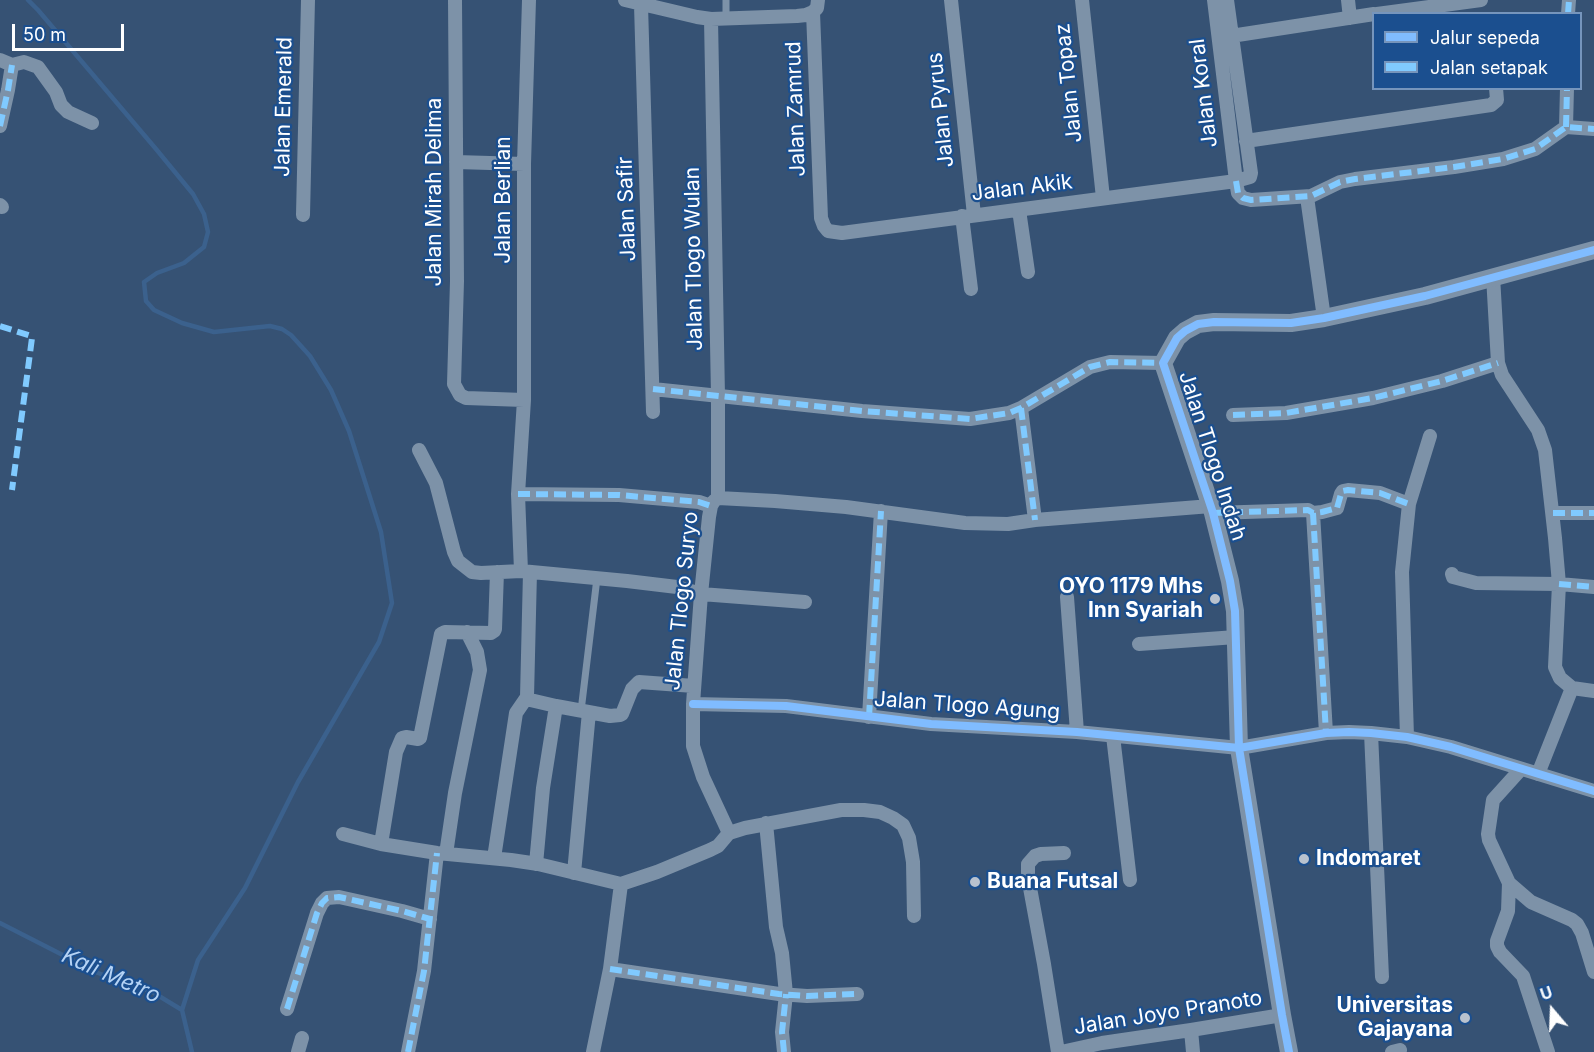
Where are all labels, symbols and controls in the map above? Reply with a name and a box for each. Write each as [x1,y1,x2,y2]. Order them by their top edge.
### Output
scale bar [15,12,128,50]
legend [1372,12,1582,90]
street label: Jalan Topaz [1050,22,1088,144]
text: 50 m [23,24,66,45]
text: Jalur sepeda [1430,27,1540,48]
street label: Jalan Emerald [270,37,298,177]
street label: Jalan Koral [1185,37,1223,149]
street label: Jalan Zamrud [781,41,811,177]
street label: Jalan Pyrus [922,51,960,169]
text: Jalan setapak [1430,57,1548,78]
street label: Jalan Mirah Delima [422,98,448,286]
street label: Jalan Berlian [491,136,517,264]
street label: Jalan Safir [613,156,641,262]
street label: Jalan Tlogo Wulan [680,167,708,351]
street label: Jalan Akik [970,169,1074,207]
street label: Jalan Tlogo Indah [1173,368,1251,544]
street label: Jalan Tlogo Suryo [660,510,704,692]
place label: OYO 1179 Mhs Inn Syariah [1059,574,1203,624]
marker: OYO 1179 Mhs Inn Syariah [1208,592,1222,606]
street label: Jalan Tlogo Agung [873,687,1061,725]
place label: Indomaret [1316,846,1421,872]
marker: Indomaret [1297,852,1311,866]
place label: Buana Futsal [987,869,1118,895]
marker: Buana Futsal [968,875,982,889]
water label: Kali Metro [58,943,164,1009]
north arrow [1522,980,1582,1040]
text: U [1537,982,1555,1004]
street label: Jalan Joyo Pranoto [1072,986,1264,1040]
place label: Universitas Gajayana [1336,993,1453,1043]
marker: Universitas Gajayana [1458,1011,1472,1025]

